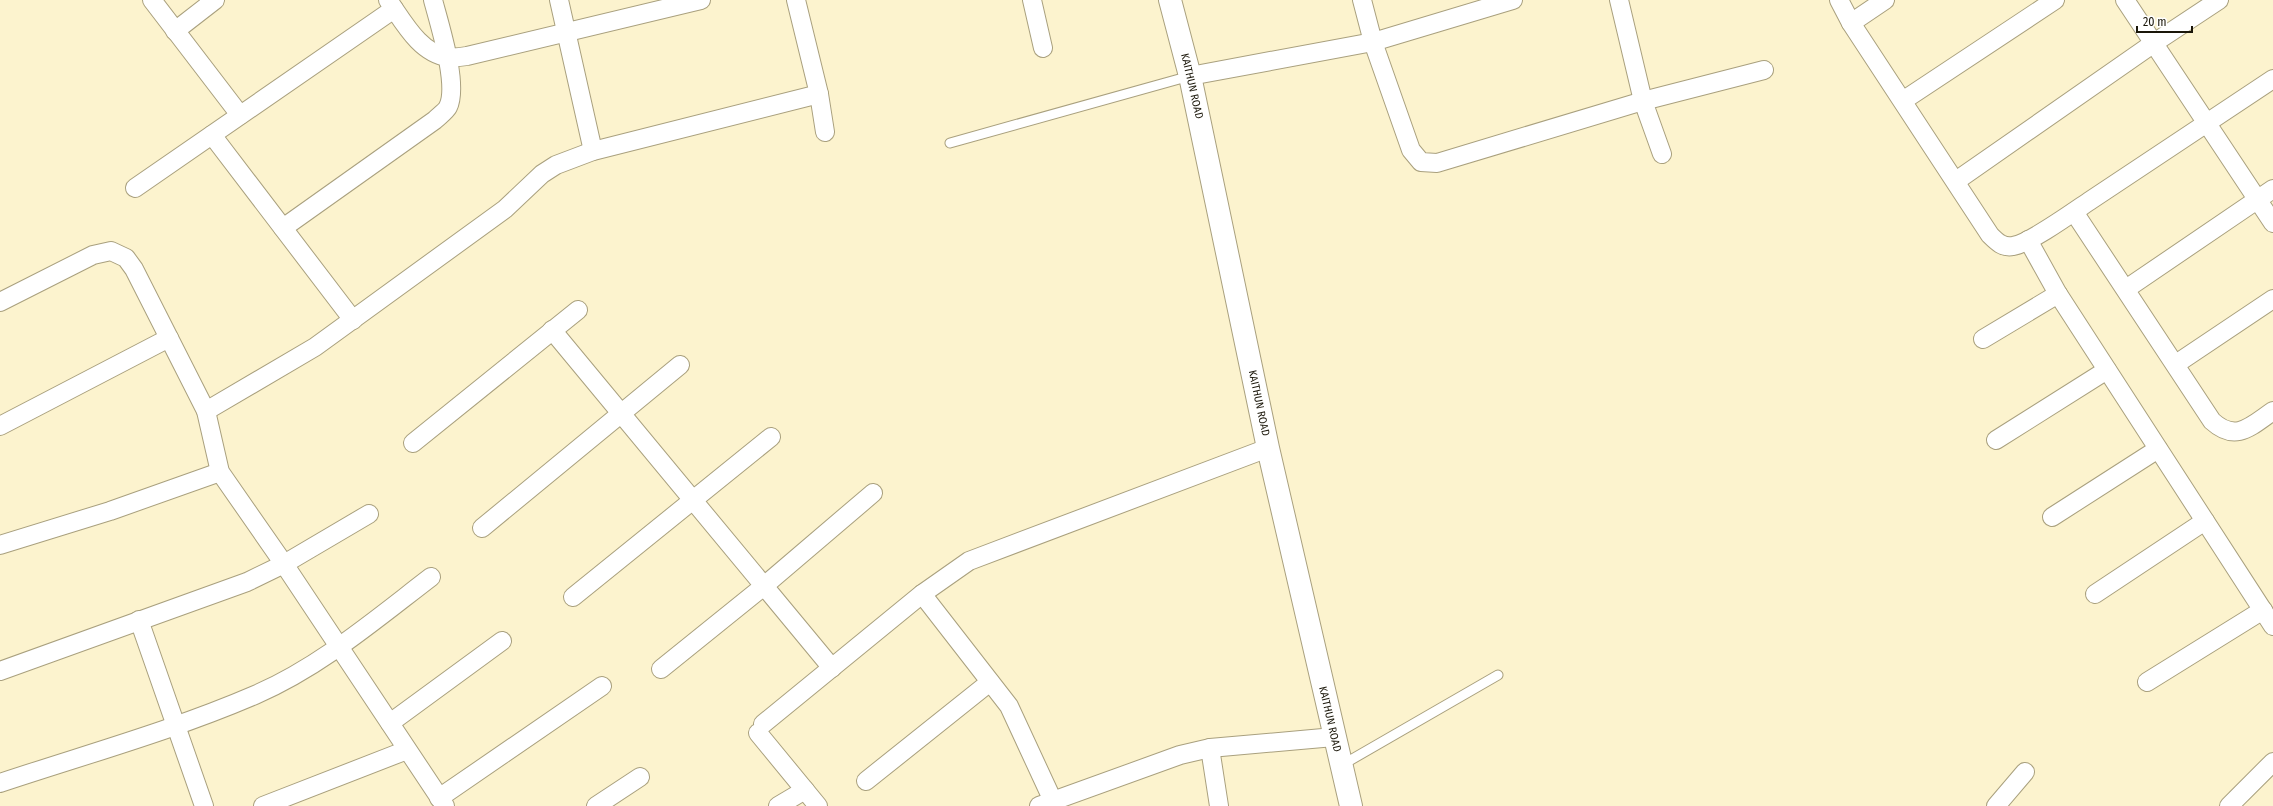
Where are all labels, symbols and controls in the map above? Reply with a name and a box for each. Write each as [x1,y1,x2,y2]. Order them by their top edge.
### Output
scale bar [2137,8,2192,34]
text: 20 m [2143,15,2167,29]
street label: KAITHUN ROAD [1178,52,1206,120]
street label: KAITHUN ROAD [1246,369,1272,437]
street label: KAITHUN ROAD [1316,685,1344,753]

